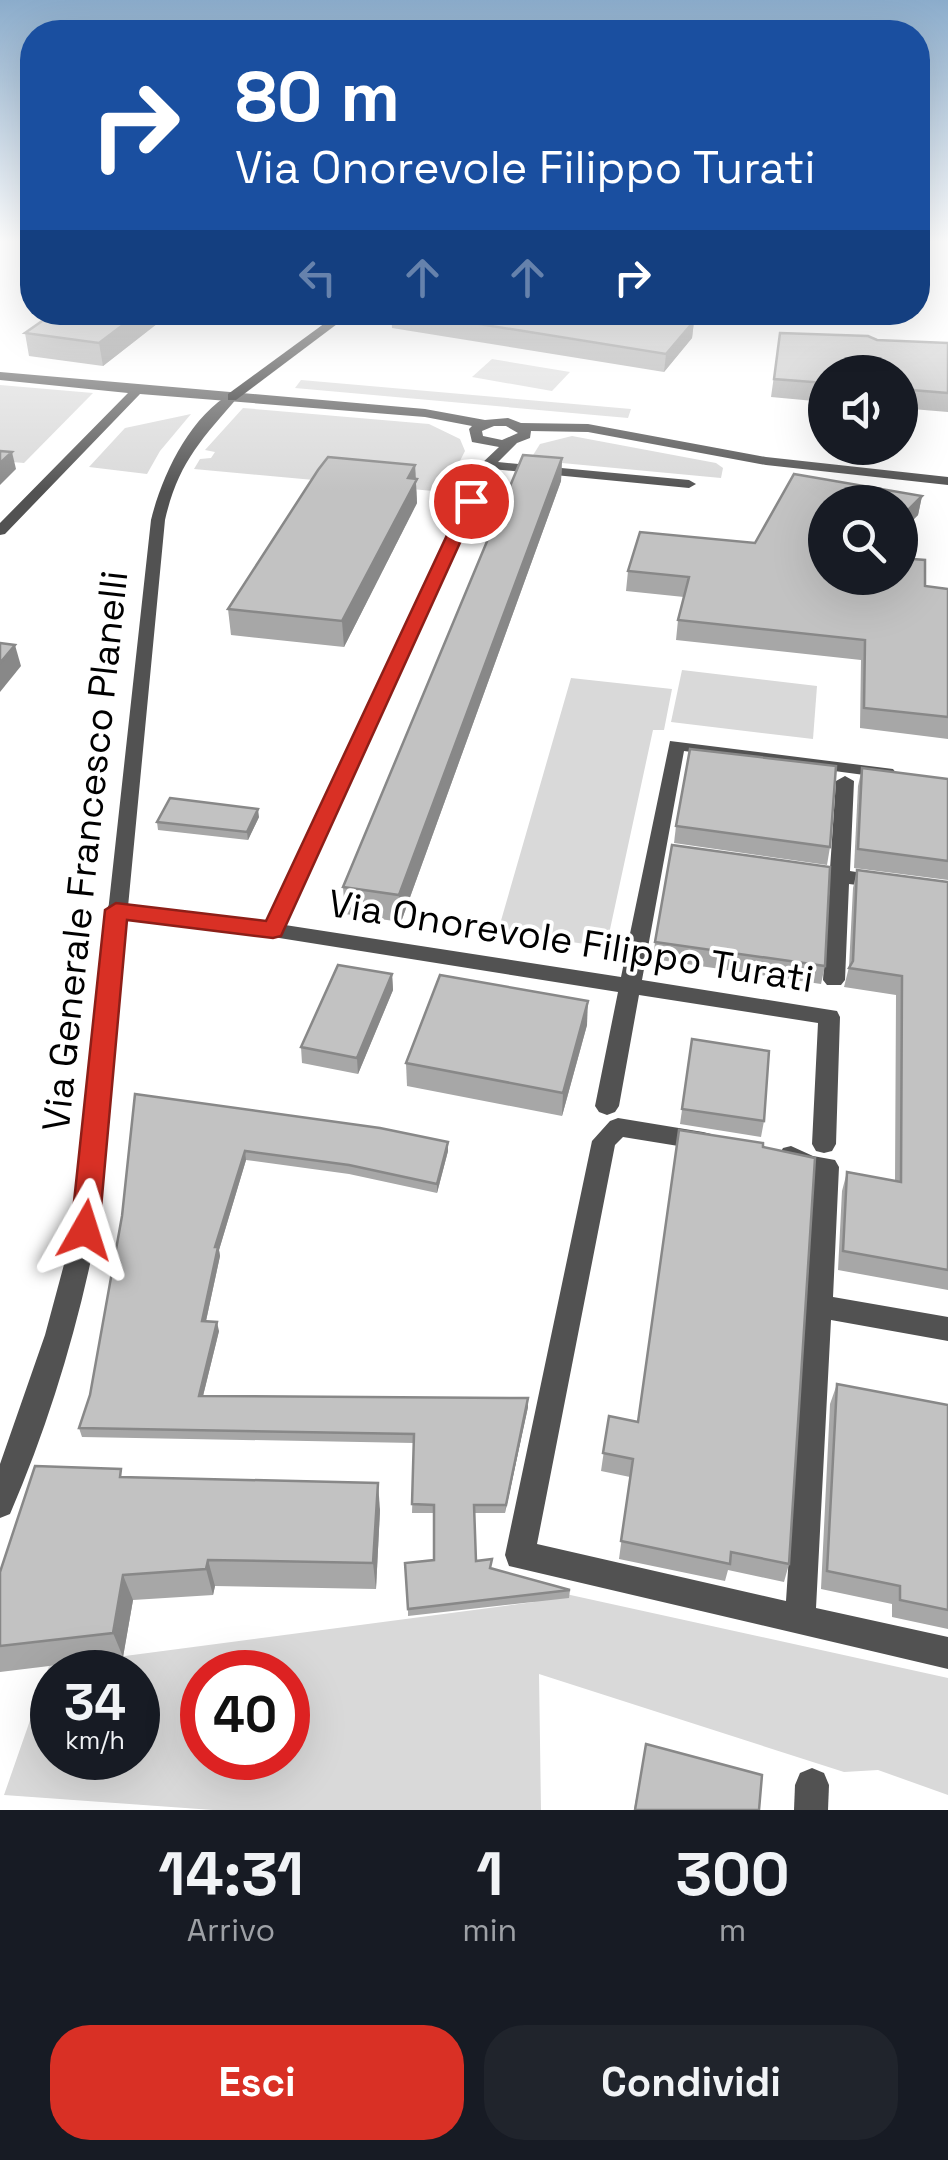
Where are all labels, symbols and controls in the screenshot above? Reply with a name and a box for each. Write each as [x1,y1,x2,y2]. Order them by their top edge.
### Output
text: 80 m [235,52,400,141]
icon: right [70,60,200,190]
text: Via Onorevole Filippo Turati [235,139,816,196]
icon: left [290,250,345,305]
icon: ahead [395,250,450,305]
icon: ahead [500,250,555,305]
icon: right [605,250,660,305]
map controls [808,355,918,595]
button: sound [808,355,918,465]
pin [429,459,514,544]
icon: arrive [444,474,499,529]
button: search [808,485,918,595]
street label: Via Generale Francesco Planelli [32,568,138,1134]
street label: Via Onorevole Filippo Turati [325,879,817,1003]
position arrow [33,1178,137,1282]
speed limit sign: 40 [180,1650,310,1780]
text: 34 [64,1671,126,1735]
text: km/h [65,1724,125,1756]
text: 14:31 [158,1836,304,1913]
text: 1 [476,1836,503,1913]
text: 300 [675,1836,790,1913]
text: Arrivo [187,1910,275,1950]
text: min [462,1910,517,1950]
text: m [719,1910,746,1950]
button: Esci [50,2025,464,2140]
button: Condividi [484,2025,898,2140]

